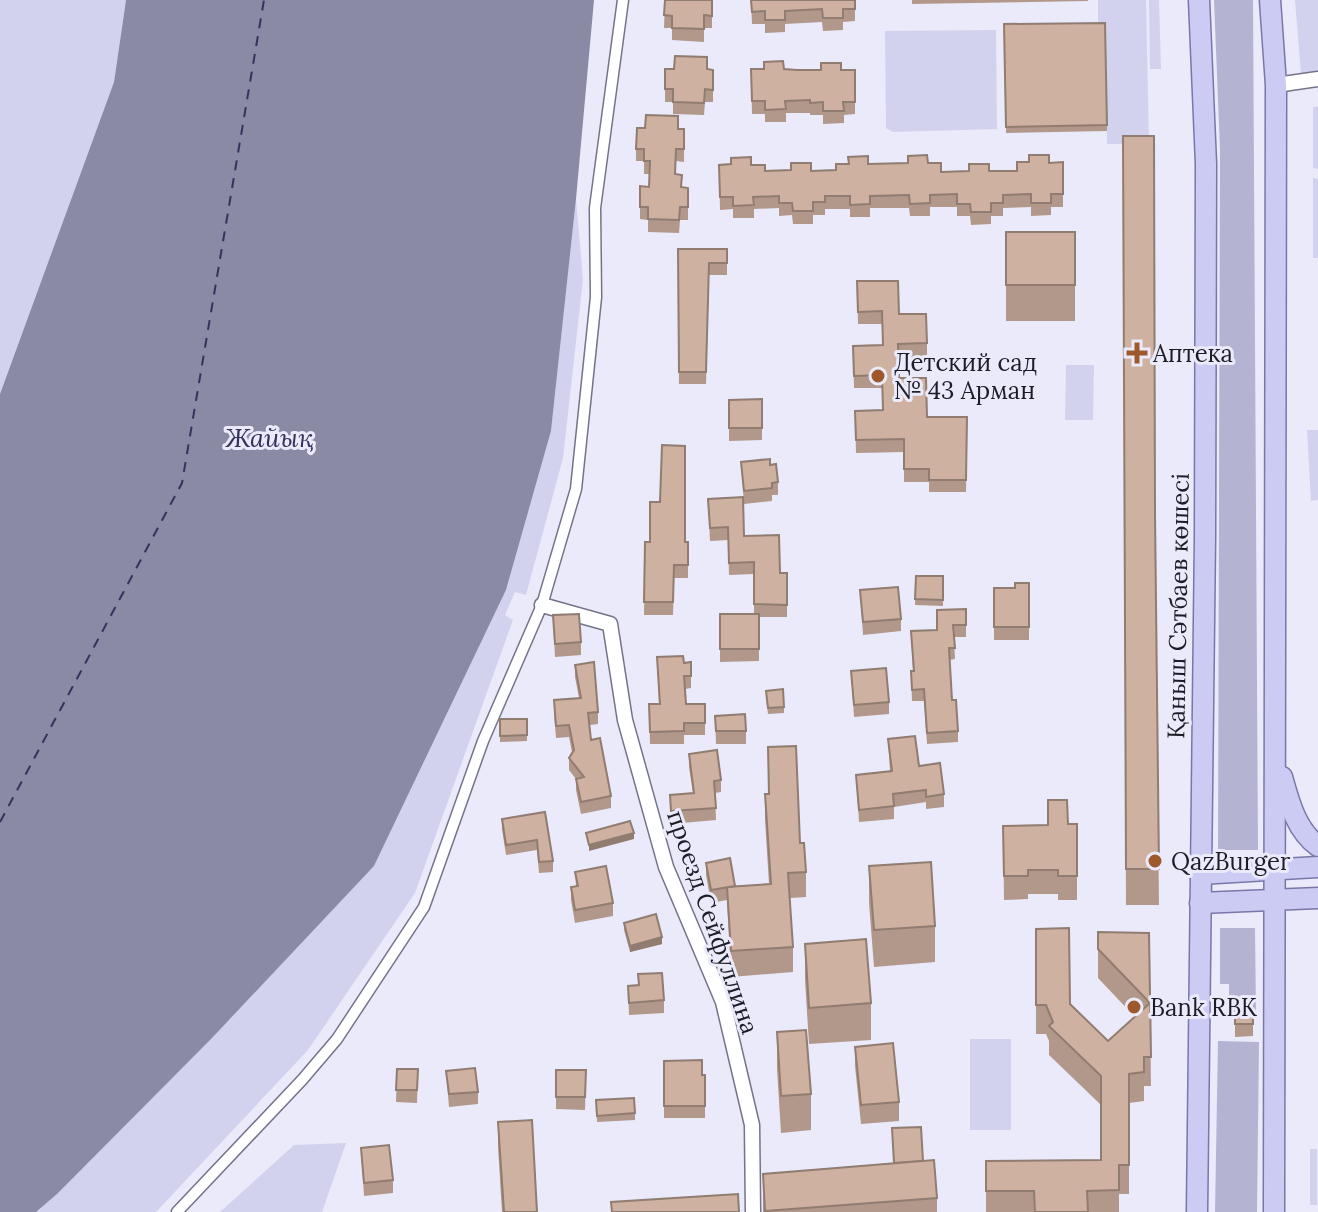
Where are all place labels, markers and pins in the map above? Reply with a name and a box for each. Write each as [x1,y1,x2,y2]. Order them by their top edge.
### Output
place label: Аптека [1152,338,1233,369]
marker: Аптека [1128,344,1146,362]
place label: Детский сад № 43 Арман [894,347,1037,406]
marker: Детский сад № 43 Арман [869,367,887,385]
place label: QazBurger [1171,846,1291,877]
marker: QazBurger [1146,852,1164,870]
place label: Bank RBK [1150,992,1258,1023]
marker: Bank RBK [1125,998,1143,1016]

